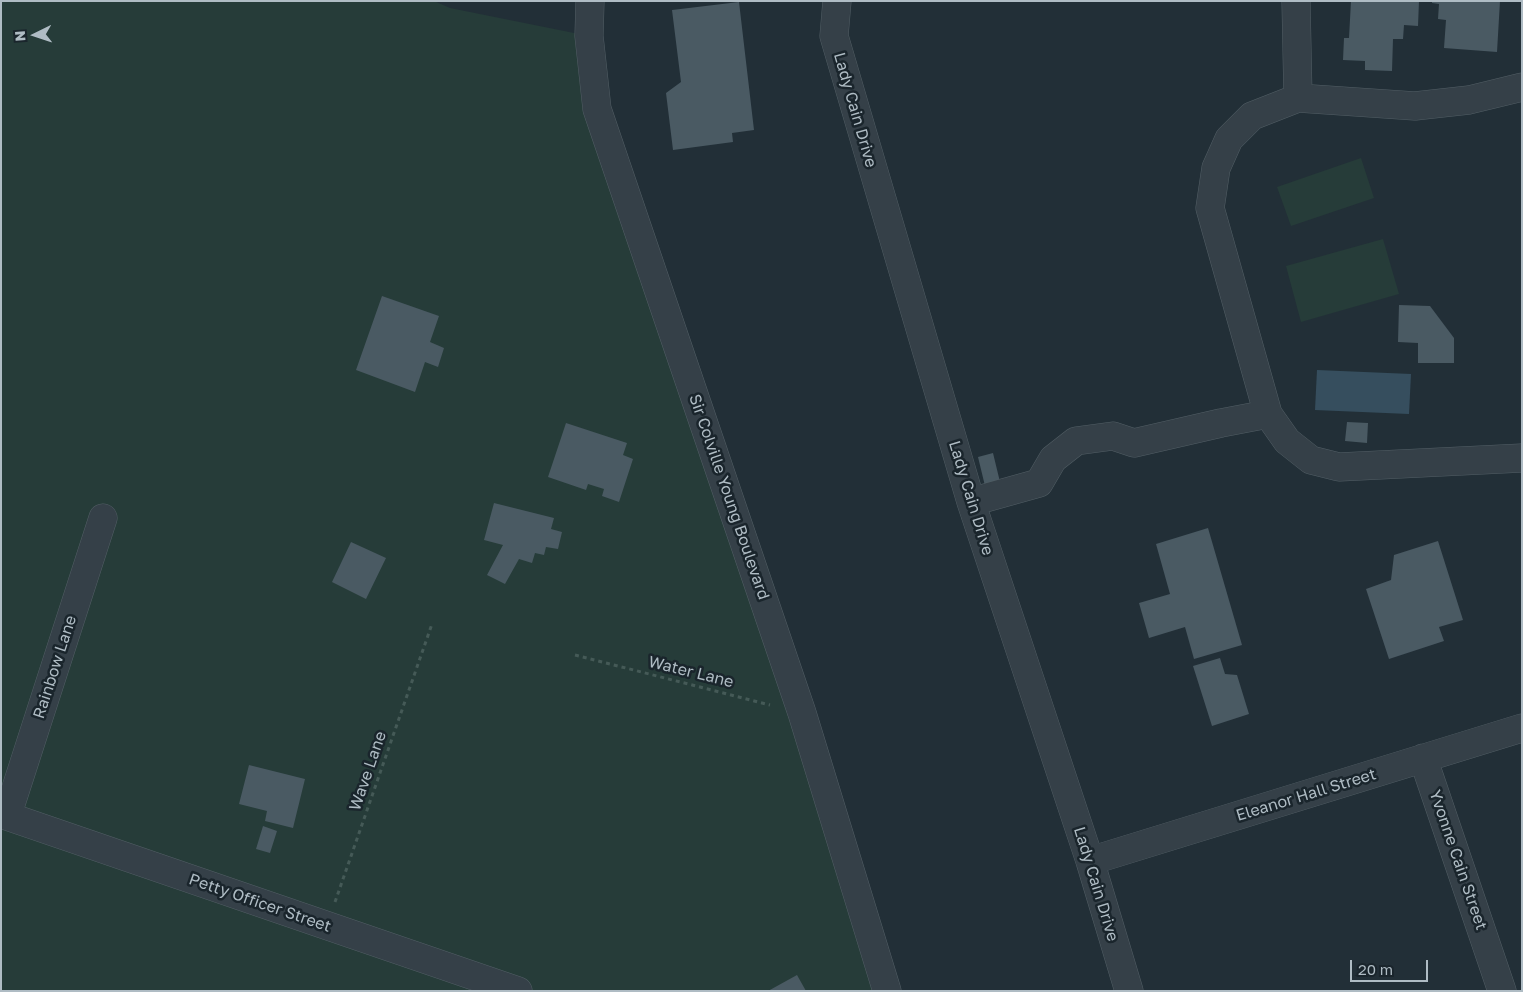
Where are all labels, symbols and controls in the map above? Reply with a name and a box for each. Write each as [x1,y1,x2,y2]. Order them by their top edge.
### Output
north arrow [10,10,60,60]
text: N [11,30,28,42]
street label: Lady Cain Drive [829,50,881,170]
street label: Sir Colville Young Boulevard [685,392,773,602]
street label: Lady Cain Drive [944,438,998,558]
street label: Rainbow Lane [29,613,81,721]
street label: Water Lane [646,652,736,692]
street label: Wave Lane [345,729,391,813]
street label: Eleanor Hall Street [1234,765,1378,825]
street label: Yvonne Cain Street [1425,788,1491,932]
street label: Lady Cain Drive [1069,824,1123,944]
street label: Petty Officer Street [186,870,334,936]
scale bar [1353,950,1430,982]
text: 20 m [1358,960,1393,978]

